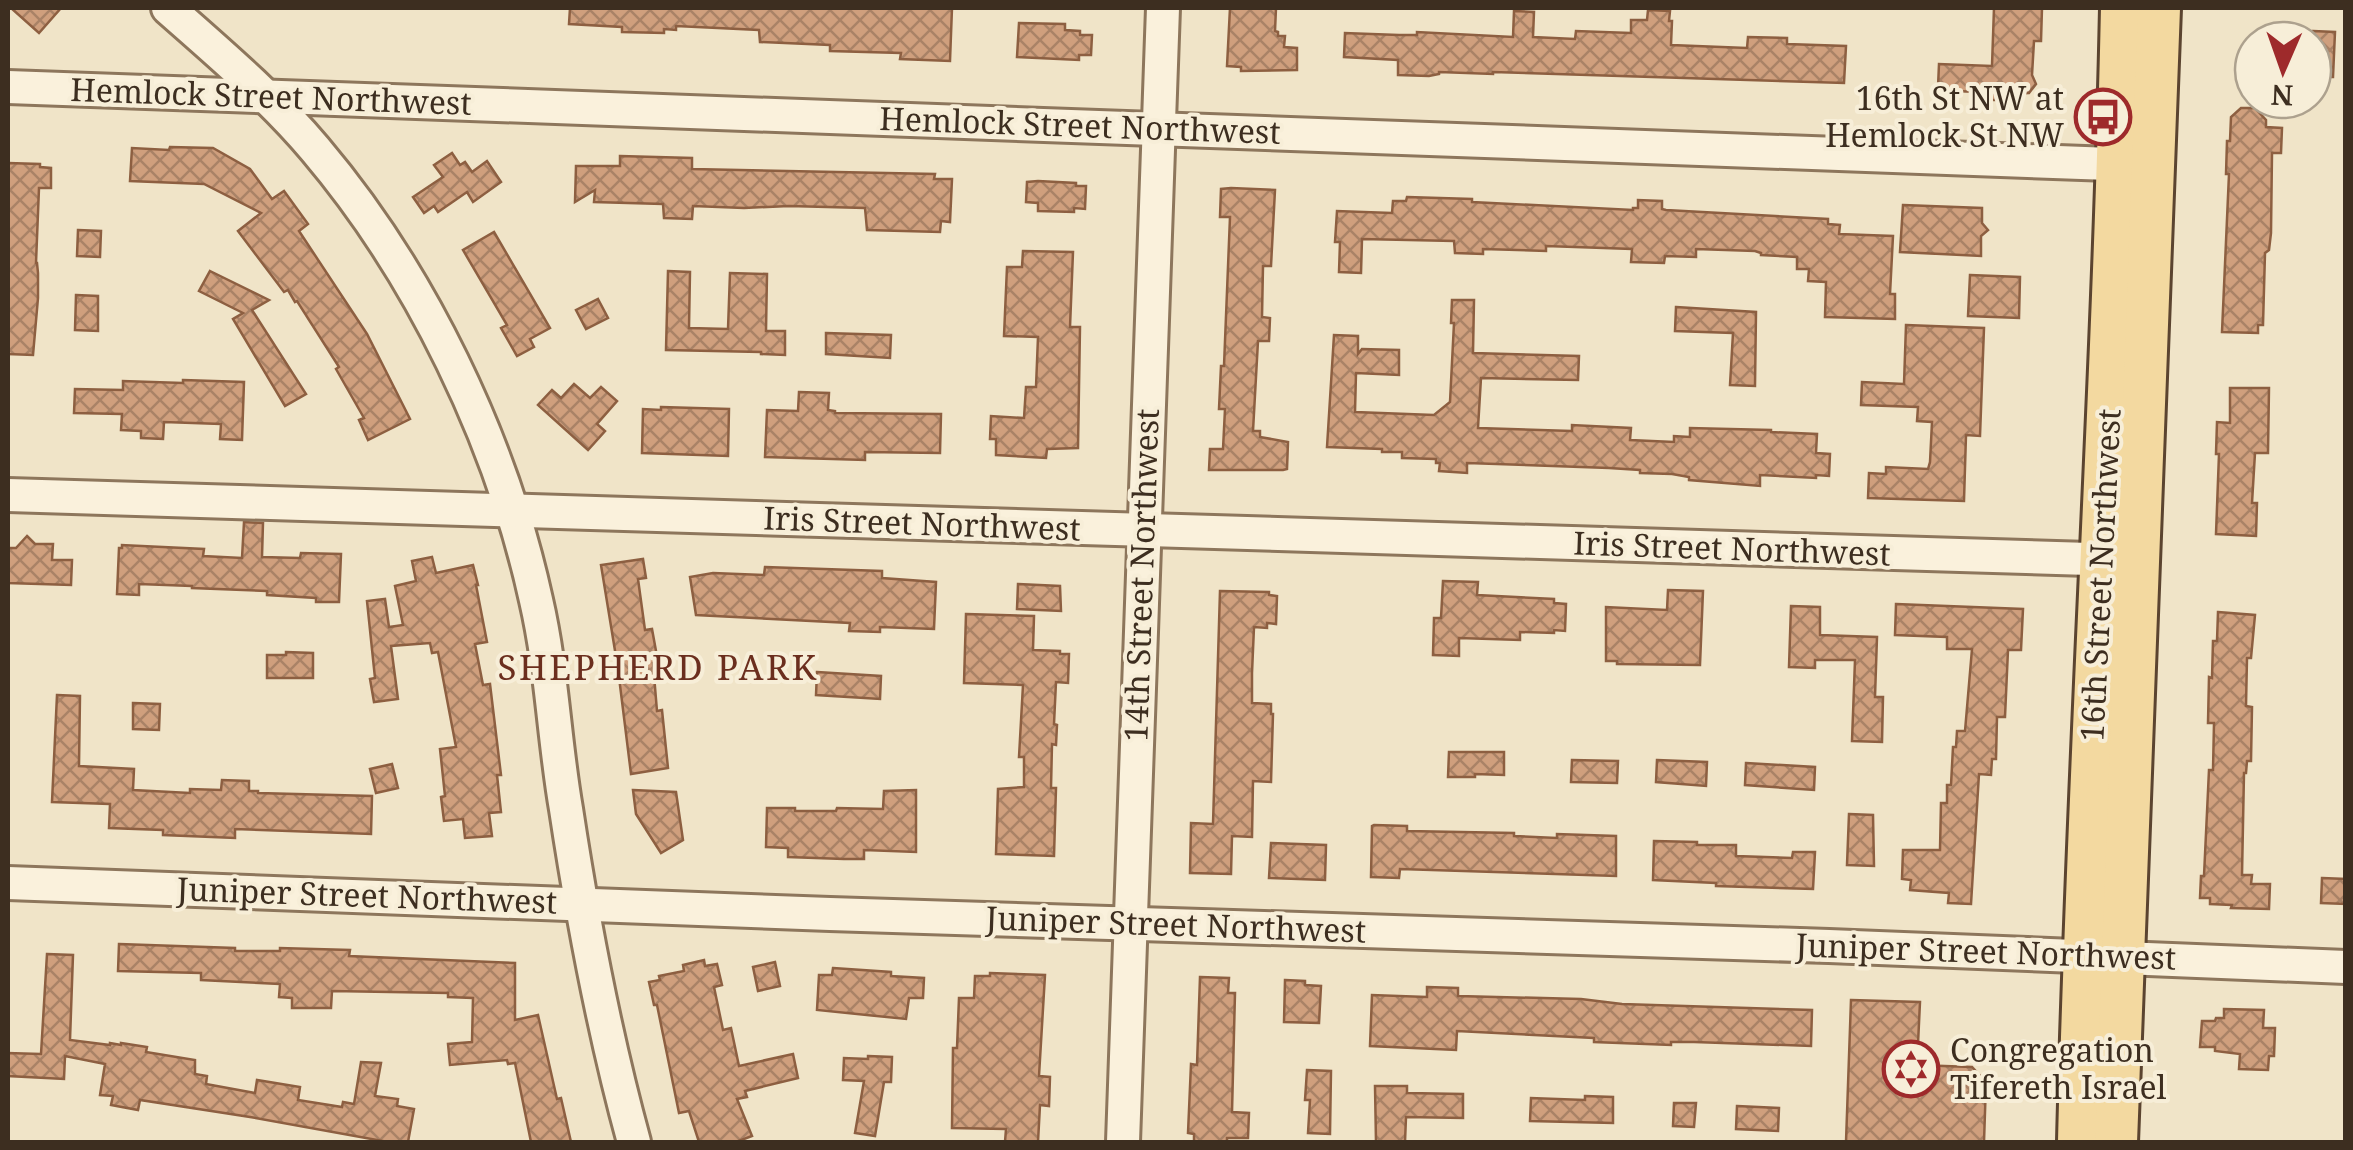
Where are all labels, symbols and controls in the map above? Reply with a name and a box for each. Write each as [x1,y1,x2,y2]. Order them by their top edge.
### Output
north arrow [2233,20,2333,120]
street label: Hemlock Street Northwest [70,67,472,124]
place label: 16th St NW at Hemlock St NW [1825,76,2064,156]
text: N [2270,77,2294,115]
bus stop icon: 16th St NW at Hemlock St NW [2073,87,2133,147]
street label: Hemlock Street Northwest [879,96,1281,153]
street label: 16th Street Northwest [2069,407,2130,742]
street label: 14th Street Northwest [1113,408,1168,742]
street label: Iris Street Northwest [763,495,1081,550]
street label: Iris Street Northwest [1573,520,1891,575]
district label: SHEPHERD PARK [498,643,818,690]
street label: Juniper Street Northwest [175,866,558,923]
street label: Juniper Street Northwest [984,895,1367,952]
street label: Juniper Street Northwest [1794,922,2177,979]
place label: Congregation Tifereth Israel [1950,1028,2167,1108]
synagogue icon: Congregation Tifereth Israel [1881,1039,1941,1099]

